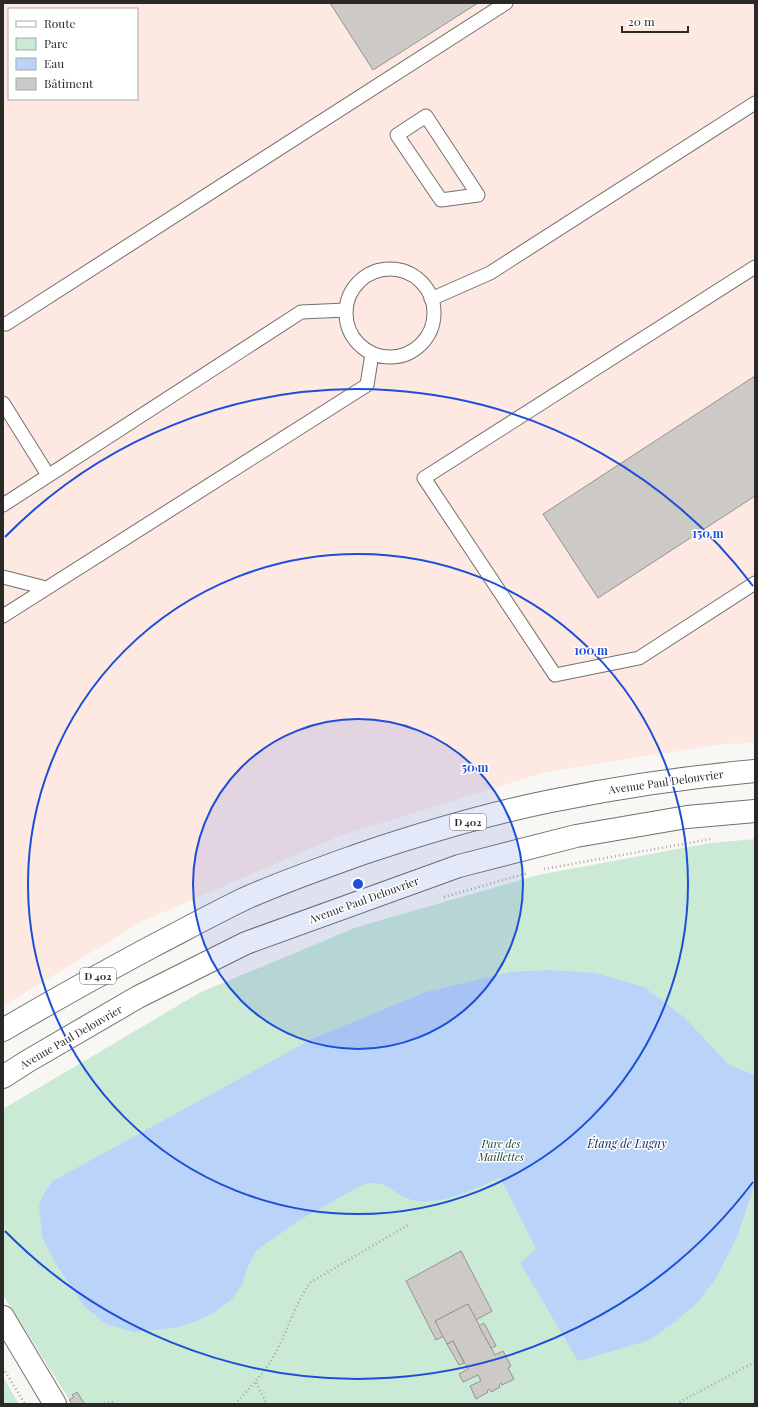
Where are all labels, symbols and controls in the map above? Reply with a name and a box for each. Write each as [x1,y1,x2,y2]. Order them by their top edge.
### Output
legend [8,8,138,100]
scale bar [622,8,688,34]
text: 20 m [628,13,655,29]
text: Route [44,15,76,31]
text: Parc [44,35,68,51]
text: Eau [44,55,64,71]
text: Bâtiment [44,75,94,91]
text: 150 m [692,525,724,541]
text: 100 m [574,642,608,658]
text: 50 m [462,759,489,775]
street label: Avenue Paul Delouvrier [606,766,725,797]
road number: D 402 [450,814,486,830]
street label: Avenue Paul Delouvrier [306,873,421,927]
centre of rings [351,877,365,891]
road number: D 402 [80,968,116,984]
street label: Avenue Paul Delouvrier [16,1001,125,1073]
water label: Étang de Lugny [586,1135,667,1151]
park label: Parc des Maillettes [477,1136,525,1164]

